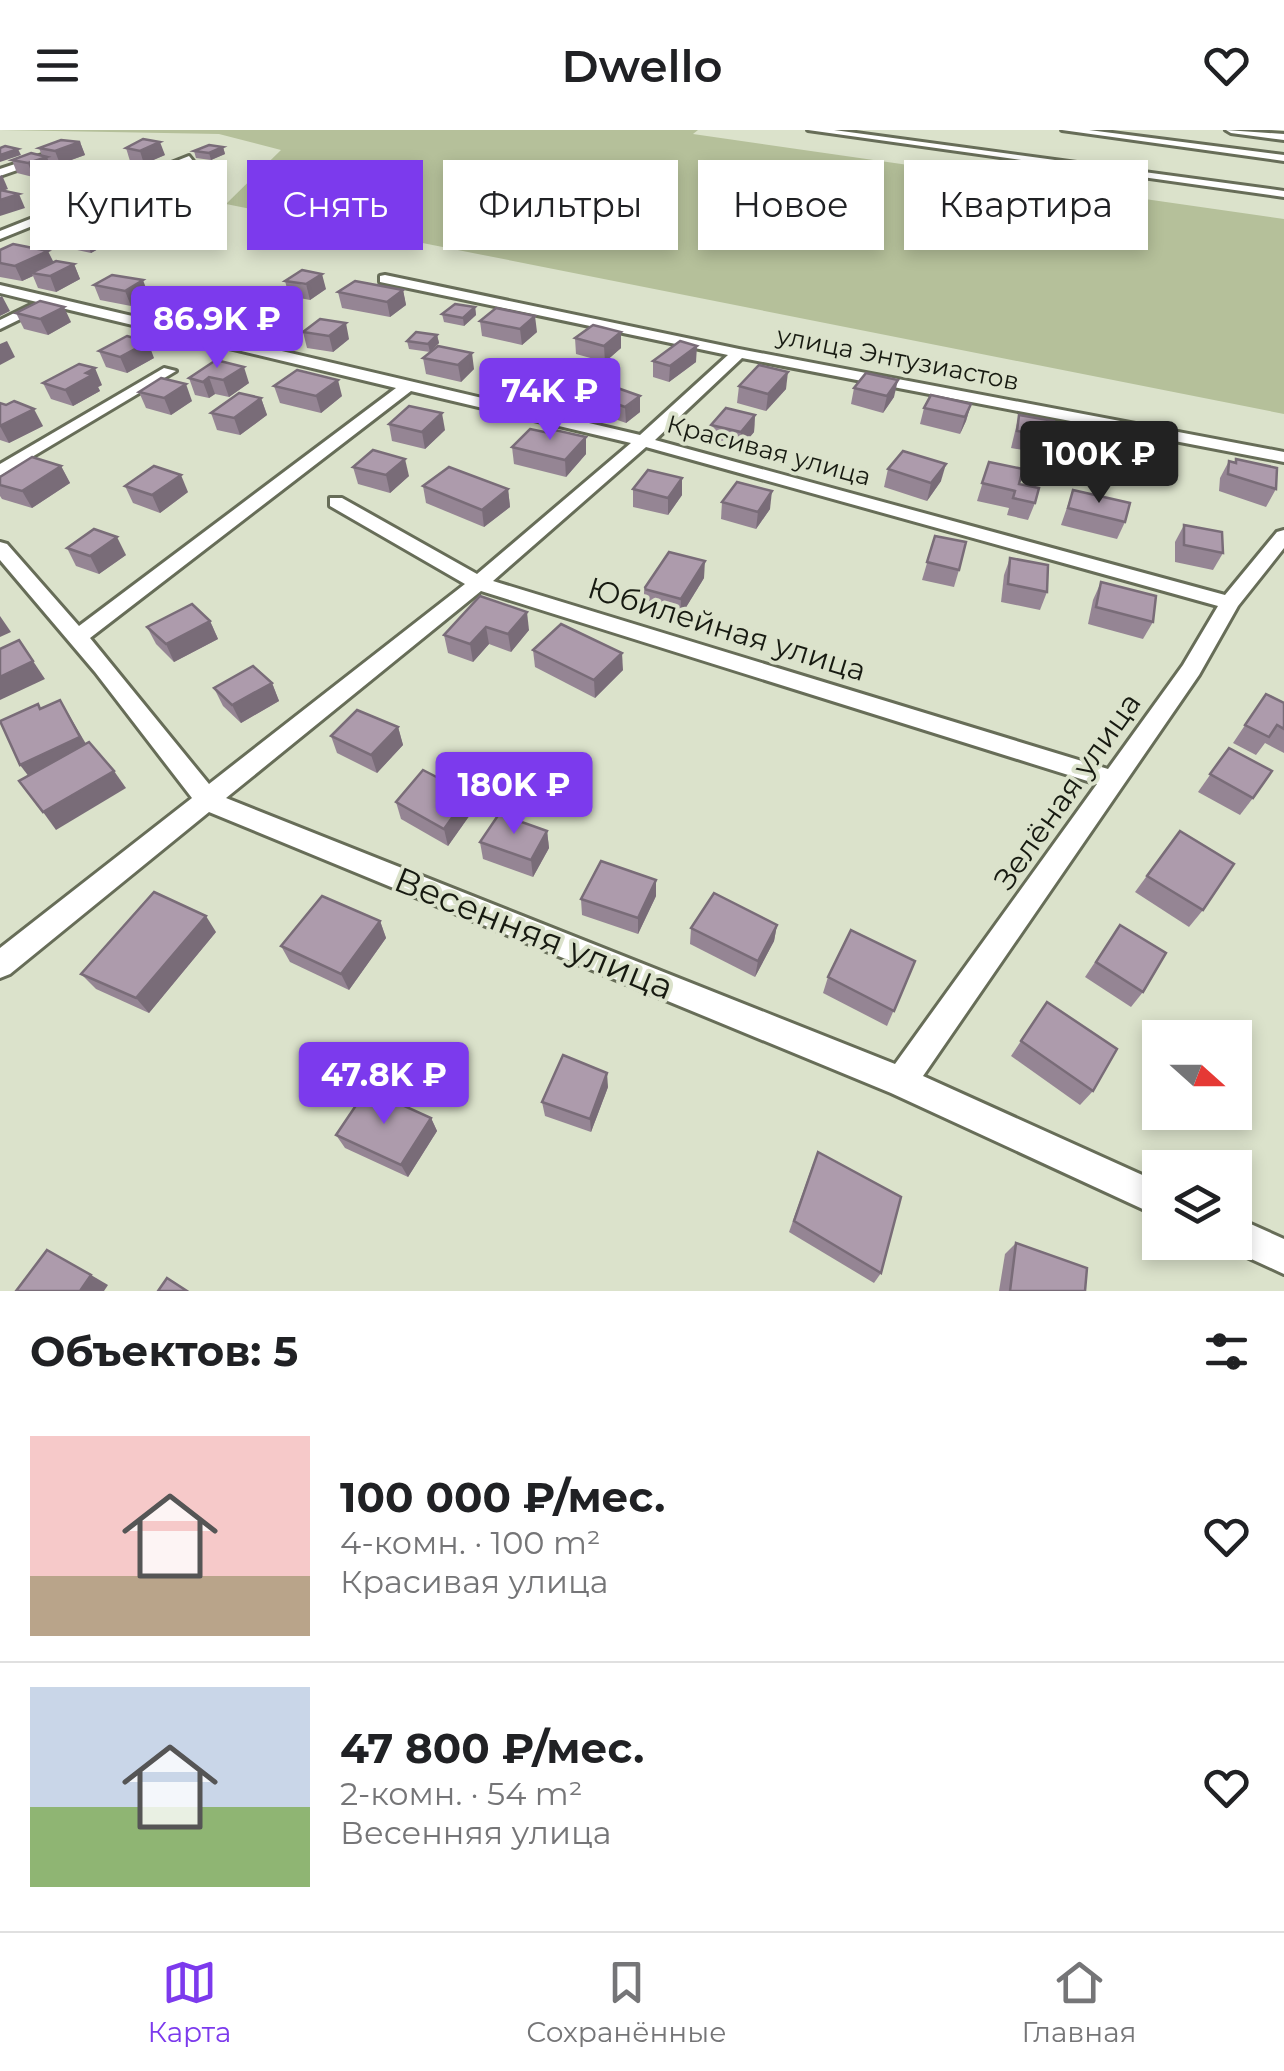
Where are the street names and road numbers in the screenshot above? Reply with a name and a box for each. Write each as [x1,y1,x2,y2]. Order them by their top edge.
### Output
street label: улица Энтузиастов [773,320,1022,396]
street label: Красивая улица [664,408,874,492]
street label: Юбилейная улица [584,569,870,689]
street label: Зелёная улица [985,685,1149,897]
street label: Весенняя улица [388,857,680,1009]

